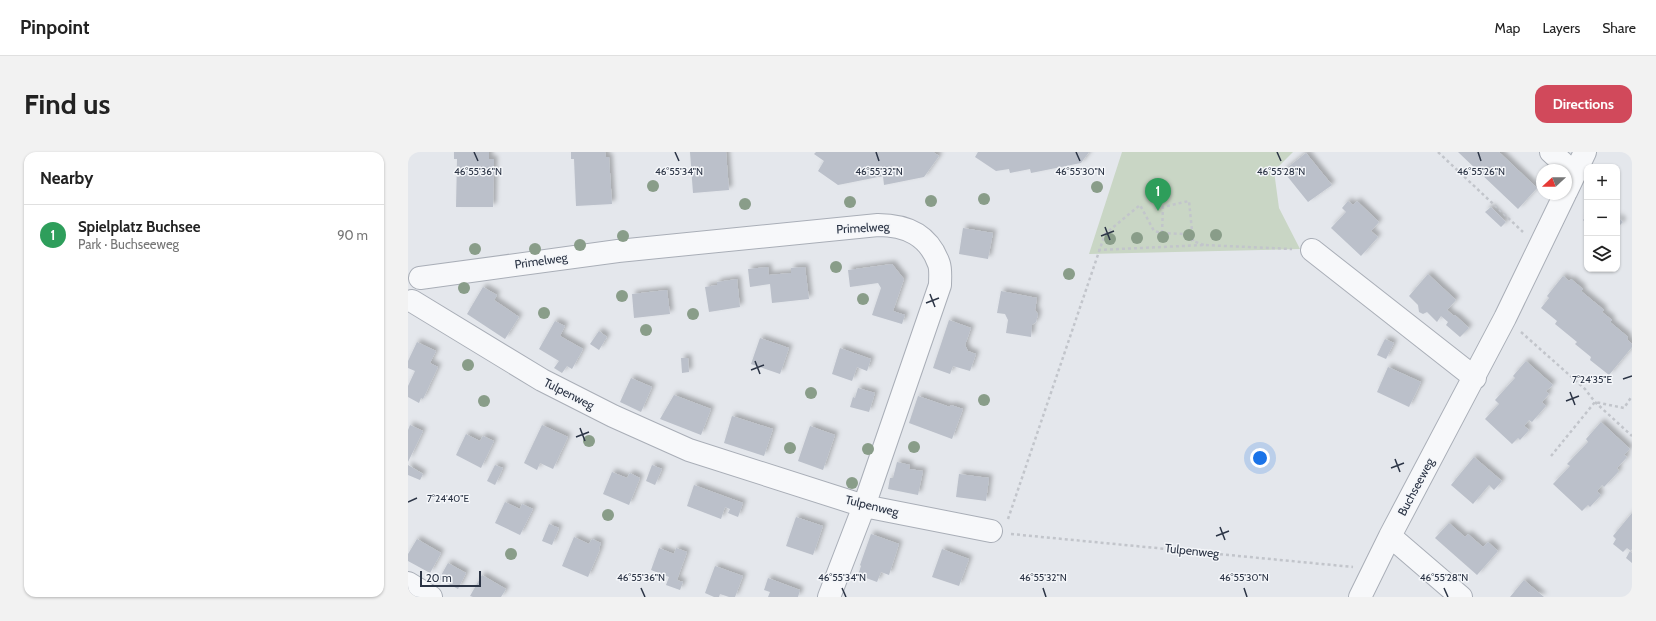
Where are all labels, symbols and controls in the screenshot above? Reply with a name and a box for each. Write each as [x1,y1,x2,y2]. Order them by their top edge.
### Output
text: Pinpoint [20,16,89,39]
text: Map [1495,19,1520,37]
text: Layers [1542,19,1580,37]
text: Share [1602,19,1636,37]
button: Directions [1535,85,1632,123]
text: Find us [24,87,110,121]
north arrow [1536,164,1572,200]
map controls [1584,164,1620,272]
button: + [1584,164,1620,200]
text: 46°55'36"N [454,165,502,178]
text: 46°55'34"N [655,165,703,178]
text: 46°55'32"N [855,165,903,178]
text: 46°55'30"N [1055,165,1105,178]
text: 46°55'28"N [1257,165,1305,178]
text: 46°55'26"N [1457,165,1505,178]
text: Nearby [40,168,93,188]
pin: 1 [1145,178,1171,211]
button: − [1584,200,1620,236]
text: Spielplatz Buchsee [78,218,200,236]
street label: Primelweg [836,219,891,236]
text: 1 [51,227,55,243]
text: 90 m [337,227,368,243]
text: Park · Buchseeweg [78,236,179,252]
button: layers [1584,236,1620,272]
street label: Primelweg [513,249,569,272]
text: 7°24'35"E [1572,373,1613,386]
street label: Tulpenweg [541,374,598,413]
your location [1250,448,1270,468]
street label: Buchseeweg [1394,454,1438,518]
text: 7°24'40"E [427,492,469,505]
street label: Tulpenweg [844,492,901,520]
street label: Tulpenweg [1164,540,1221,561]
scale bar [420,569,481,588]
text: 20 m [426,571,452,585]
text: 46°55'36"N [617,571,665,584]
text: 46°55'34"N [818,571,866,584]
text: 46°55'32"N [1019,571,1067,584]
text: 46°55'30"N [1219,571,1269,584]
text: 46°55'28"N [1420,571,1468,584]

